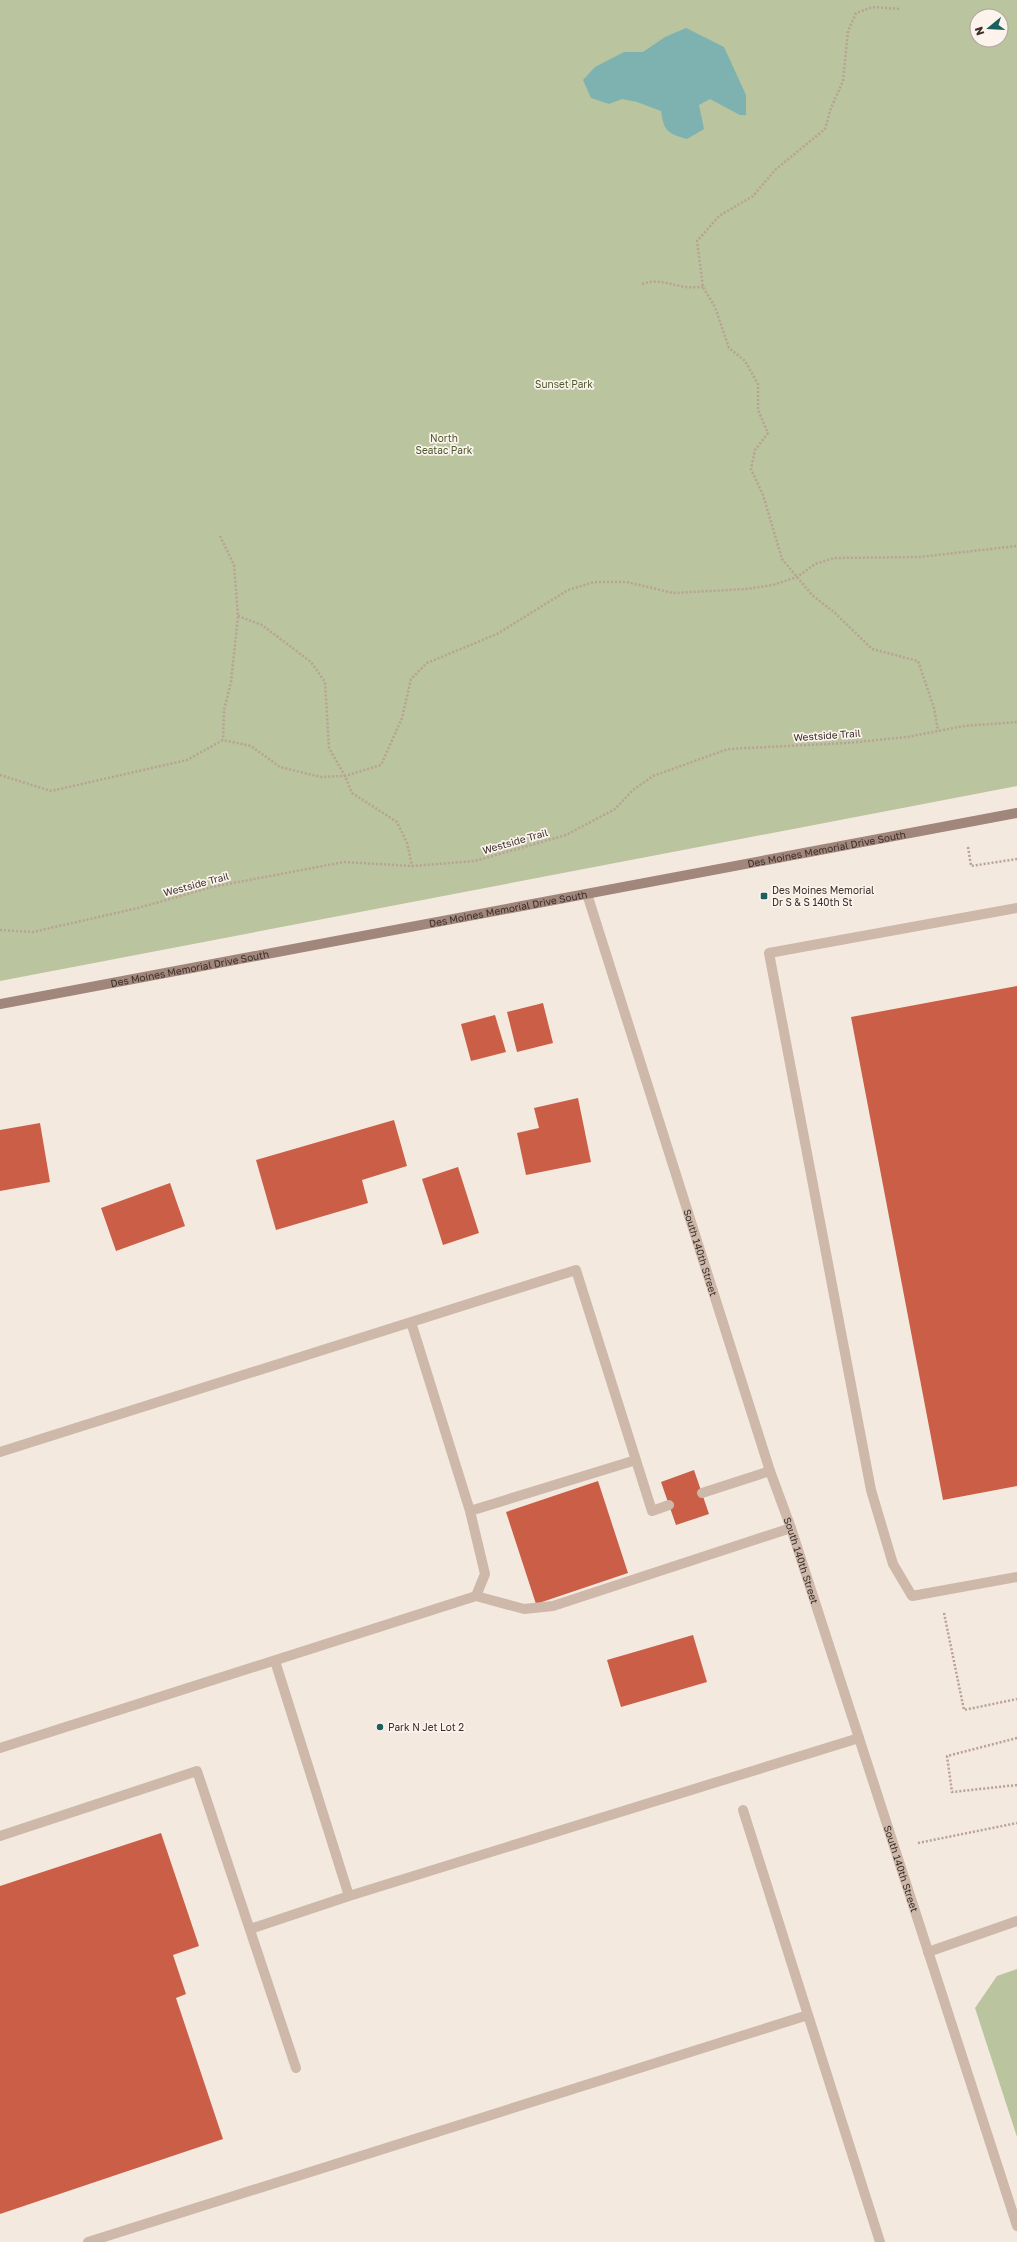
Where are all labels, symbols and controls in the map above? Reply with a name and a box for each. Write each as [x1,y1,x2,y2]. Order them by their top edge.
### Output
north arrow [969,8,1009,48]
text: N [972,25,986,37]
park label: Sunset Park [535,378,593,390]
park label: North Seatac Park [416,432,473,456]
street label: Westside Trail [793,727,861,743]
street label: Westside Trail [481,826,549,856]
street label: Des Moines Memorial Drive South [746,828,907,870]
street label: Westside Trail [162,869,230,899]
place label: Des Moines Memorial Dr S & S 140th St [772,884,874,908]
street label: Des Moines Memorial Drive South [428,888,588,929]
marker: Des Moines Memorial Dr S & S 140th St [759,891,769,901]
street label: Des Moines Memorial Drive South [110,948,270,989]
street label: South 140th Street [681,1207,720,1297]
street label: South 140th Street [781,1515,821,1605]
place label: Park N Jet Lot 2 [388,1721,464,1733]
marker: Park N Jet Lot 2 [375,1722,385,1732]
street label: South 140th Street [882,1824,921,1913]

